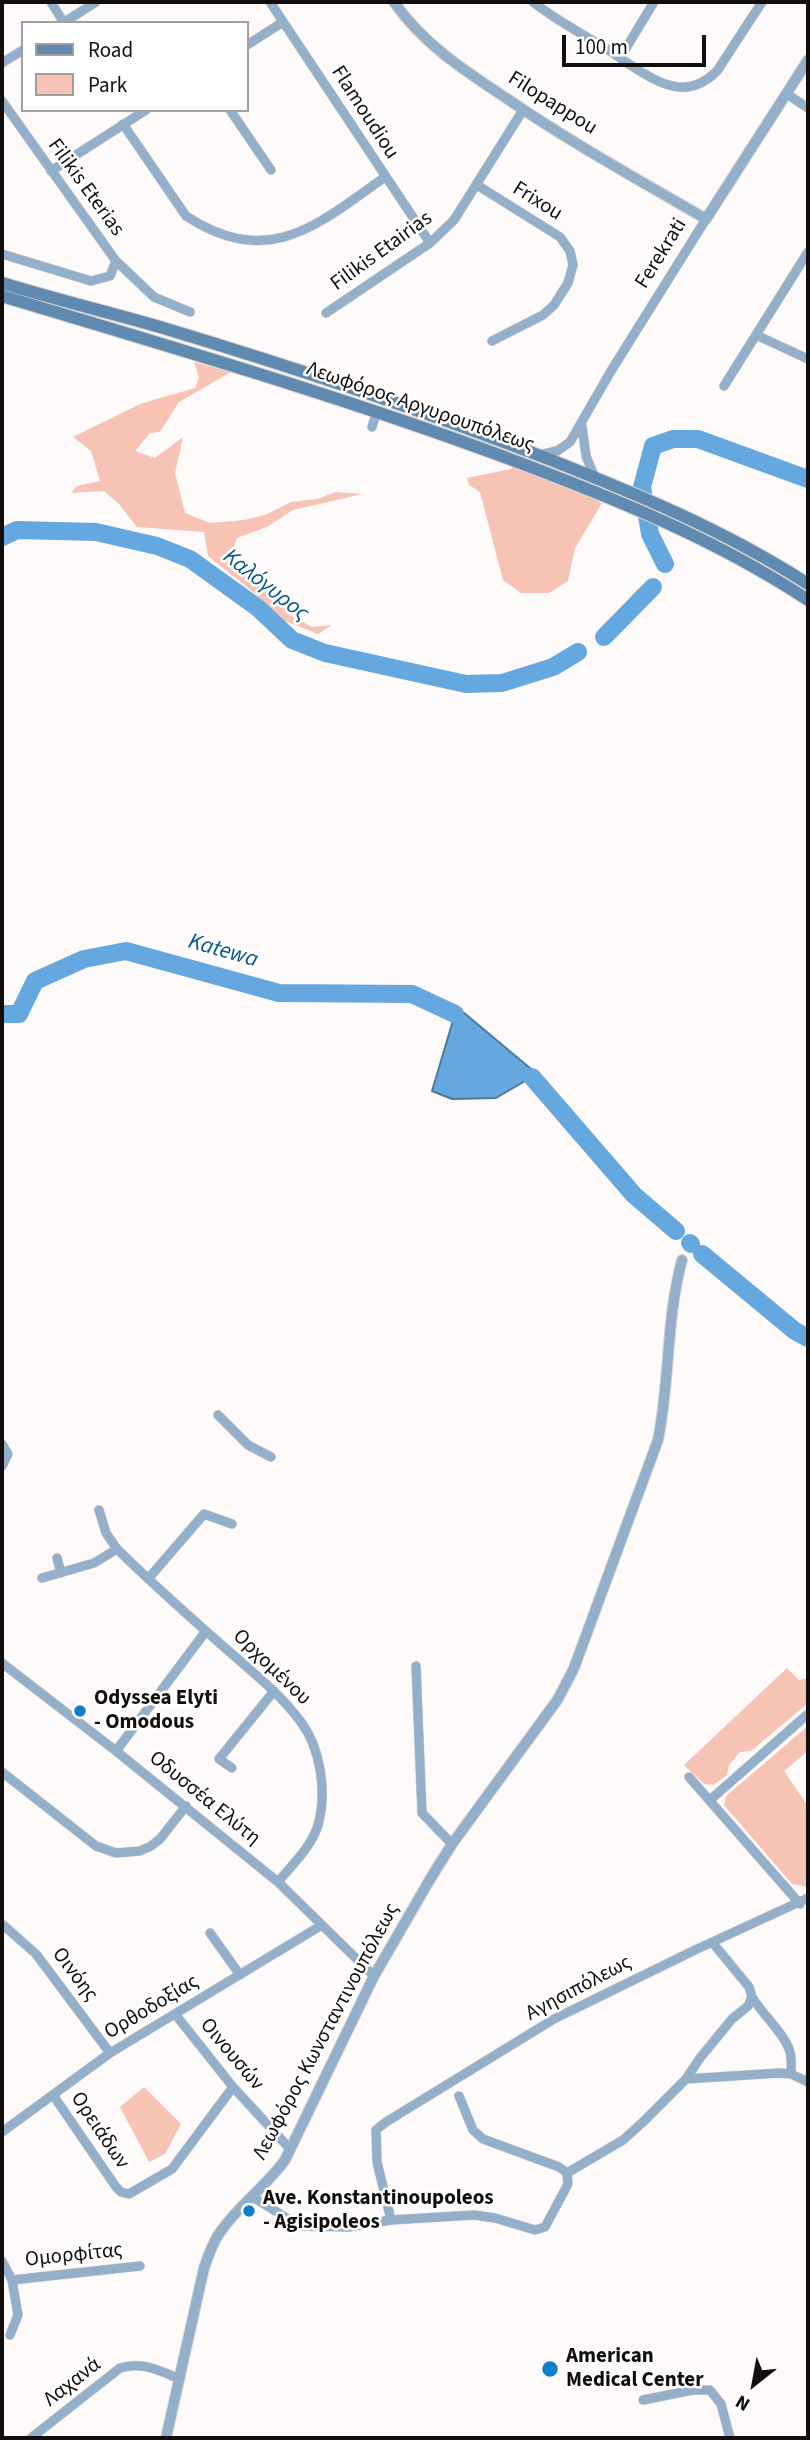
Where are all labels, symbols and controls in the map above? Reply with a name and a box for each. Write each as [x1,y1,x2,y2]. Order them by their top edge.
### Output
legend [21,21,248,112]
scale bar [565,21,708,65]
text: 100 m [575,32,628,62]
text: Road [88,35,133,65]
street label: Flamoudiou [325,62,403,164]
street label: Filopappou [503,67,601,141]
text: Park [88,70,127,100]
street label: Filikis Eterias [41,134,129,242]
street label: Frixou [507,177,567,227]
street label: Filikis Etairias [326,207,438,297]
street label: Ferekrati [631,214,693,294]
street label: Λεωφόρος Αργυρουπόλεως [303,357,537,459]
water label: Καλόγυρος [217,544,313,628]
water label: Katewa [185,929,261,975]
street label: Ορχομένου [227,1625,315,1711]
place label: Odyssea Elyti - Omodous [94,1686,218,1736]
marker: Odyssea Elyti - Omodous [72,1703,88,1719]
street label: Οδυσσέα Ελύτη [143,1746,265,1852]
street label: Λεωφόρος Κωνσταντινουπόλεως [249,1899,405,2165]
street label: Οινόης [46,1943,102,2007]
street label: Αγησιπόλεως [522,1951,636,2027]
street label: Ορθοδοξίας [100,1970,204,2046]
street label: Οινουσών [194,2014,268,2096]
street label: Ορειάδων [64,2088,134,2174]
place label: Ave. Konstantinoupoleos - Agisipoleos [263,2186,494,2236]
marker: Ave. Konstantinoupoleos - Agisipoleos [241,2203,257,2219]
street label: Ομορφίτας [24,2238,124,2274]
place label: American Medical Center [566,2344,704,2394]
north arrow [719,2349,789,2419]
street label: Λαχανά [39,2353,107,2413]
marker: American Medical Center [540,2359,560,2379]
text: N [731,2388,755,2417]

